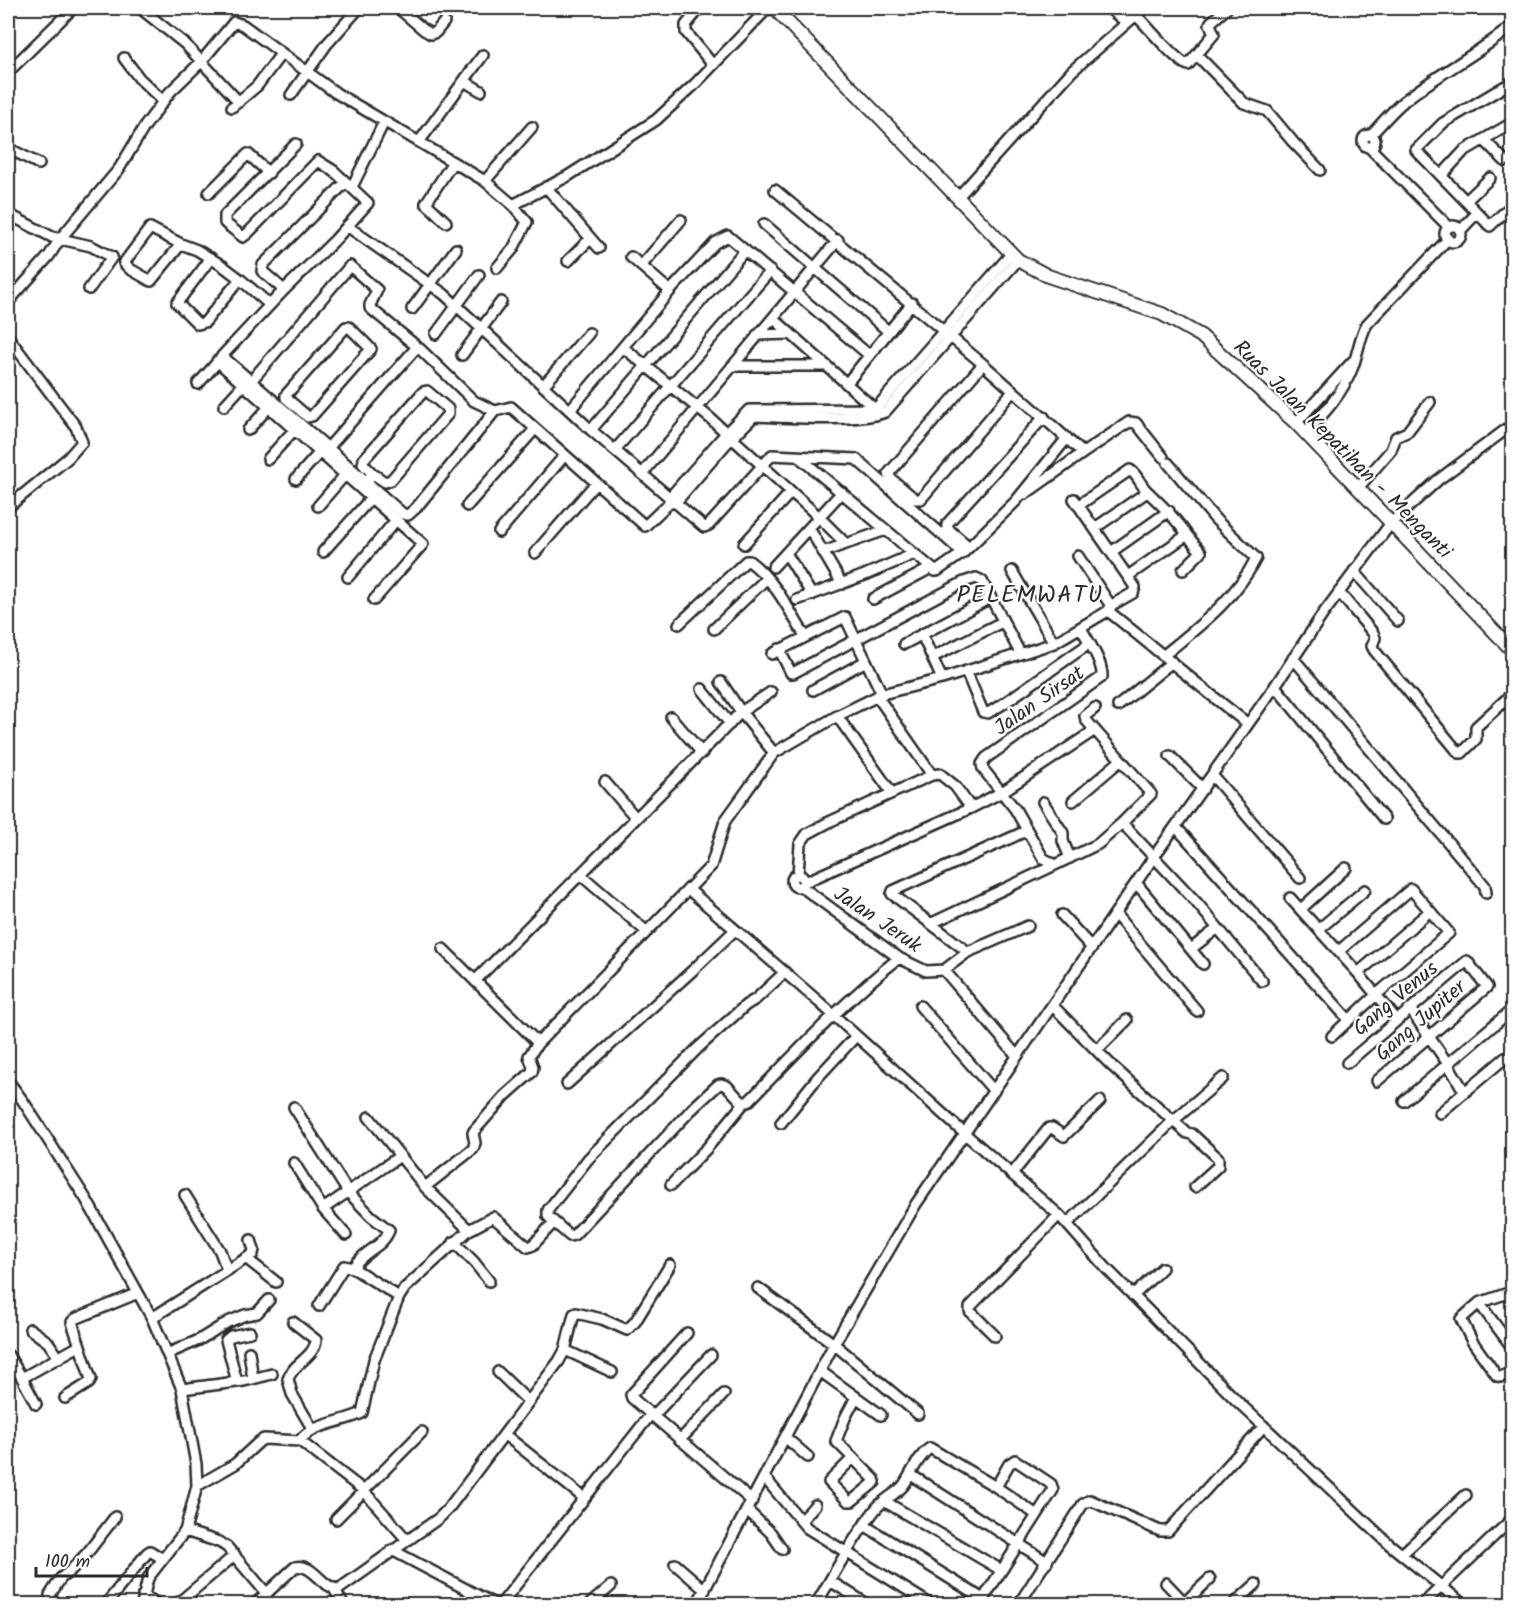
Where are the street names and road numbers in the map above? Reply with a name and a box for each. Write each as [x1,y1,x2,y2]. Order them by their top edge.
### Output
street label: Ruas Jalan Kepatihan - Menganti [1225,333,1460,568]
street label: Jalan Sirsat [988,657,1093,745]
street label: Jalan Jeruk [826,878,928,962]
street label: Gang Venus [1346,953,1446,1045]
street label: Gang Jupiter [1368,971,1475,1070]

